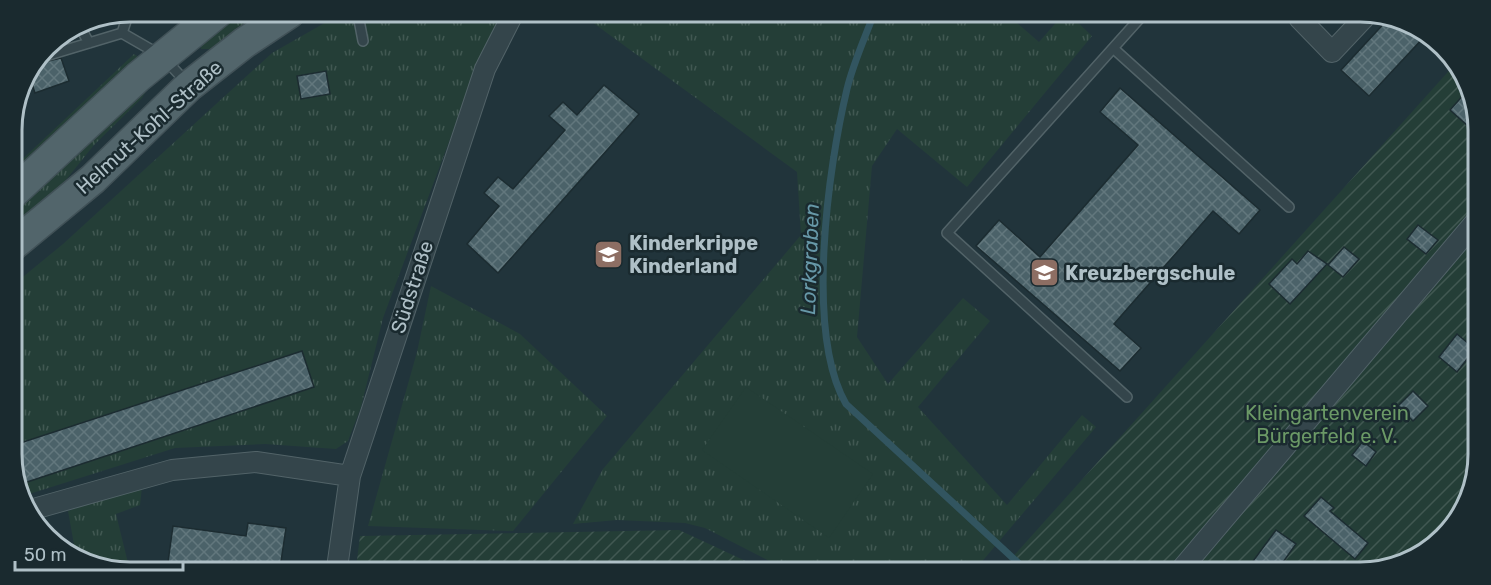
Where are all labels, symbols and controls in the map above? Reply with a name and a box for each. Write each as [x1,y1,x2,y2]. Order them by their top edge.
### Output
street label: Helmut-Kohl-Straße [71,55,227,199]
water label: Lorkgraben [795,203,824,315]
place label: Kinderkrippe Kinderland [629,231,758,278]
street label: Südstraße [386,238,438,336]
school or university icon: Kinderkrippe Kinderland [592,238,624,270]
school or university icon: Kreuzbergschule [1028,257,1060,289]
place label: Kreuzbergschule [1065,261,1236,285]
park label: Kleingartenverein Bürgerfeld e. V. [1245,401,1409,448]
scale bar [15,534,183,572]
text: 50 m [24,544,67,566]

